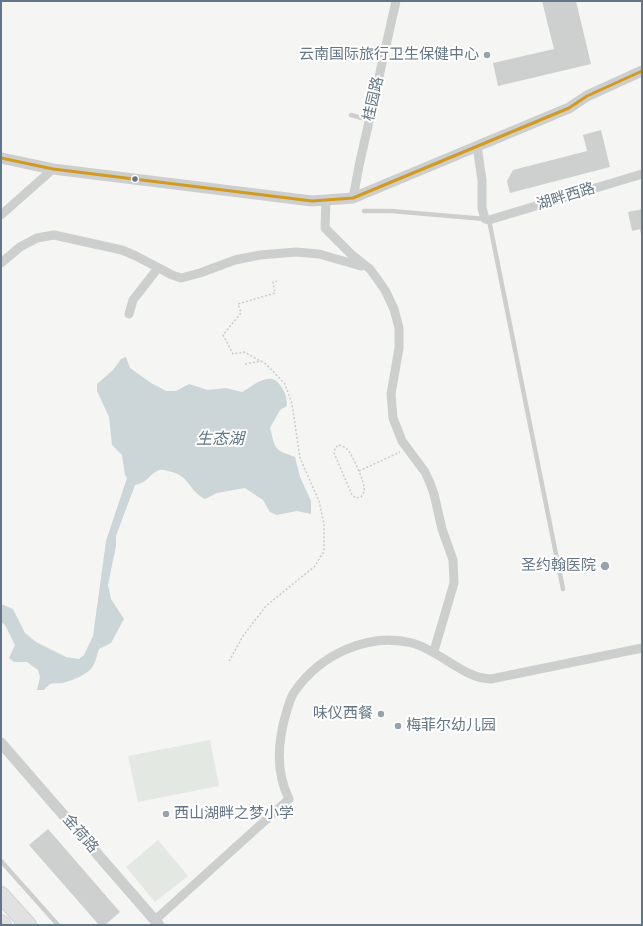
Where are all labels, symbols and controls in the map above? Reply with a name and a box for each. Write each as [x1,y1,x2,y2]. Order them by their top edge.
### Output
place label: 云南国际旅行卫生保健中心 [299,46,479,64]
marker: 云南国际旅行卫生保健中心 [482,50,492,60]
street label: 桂园路 [360,75,388,123]
unlabelled marker [130,174,140,184]
street label: 湖畔西路 [535,180,597,214]
water label: 生态湖 [196,430,244,450]
place label: 圣约翰医院 [521,557,596,575]
marker: 圣约翰医院 [599,560,611,572]
place label: 味仪西餐 [313,705,373,723]
marker: 味仪西餐 [376,709,386,719]
place label: 梅菲尔幼儿园 [406,717,496,735]
marker: 梅菲尔幼儿园 [393,721,403,731]
place label: 西山湖畔之梦小学 [174,805,294,823]
marker: 西山湖畔之梦小学 [161,809,171,819]
street label: 金荷路 [58,811,102,857]

